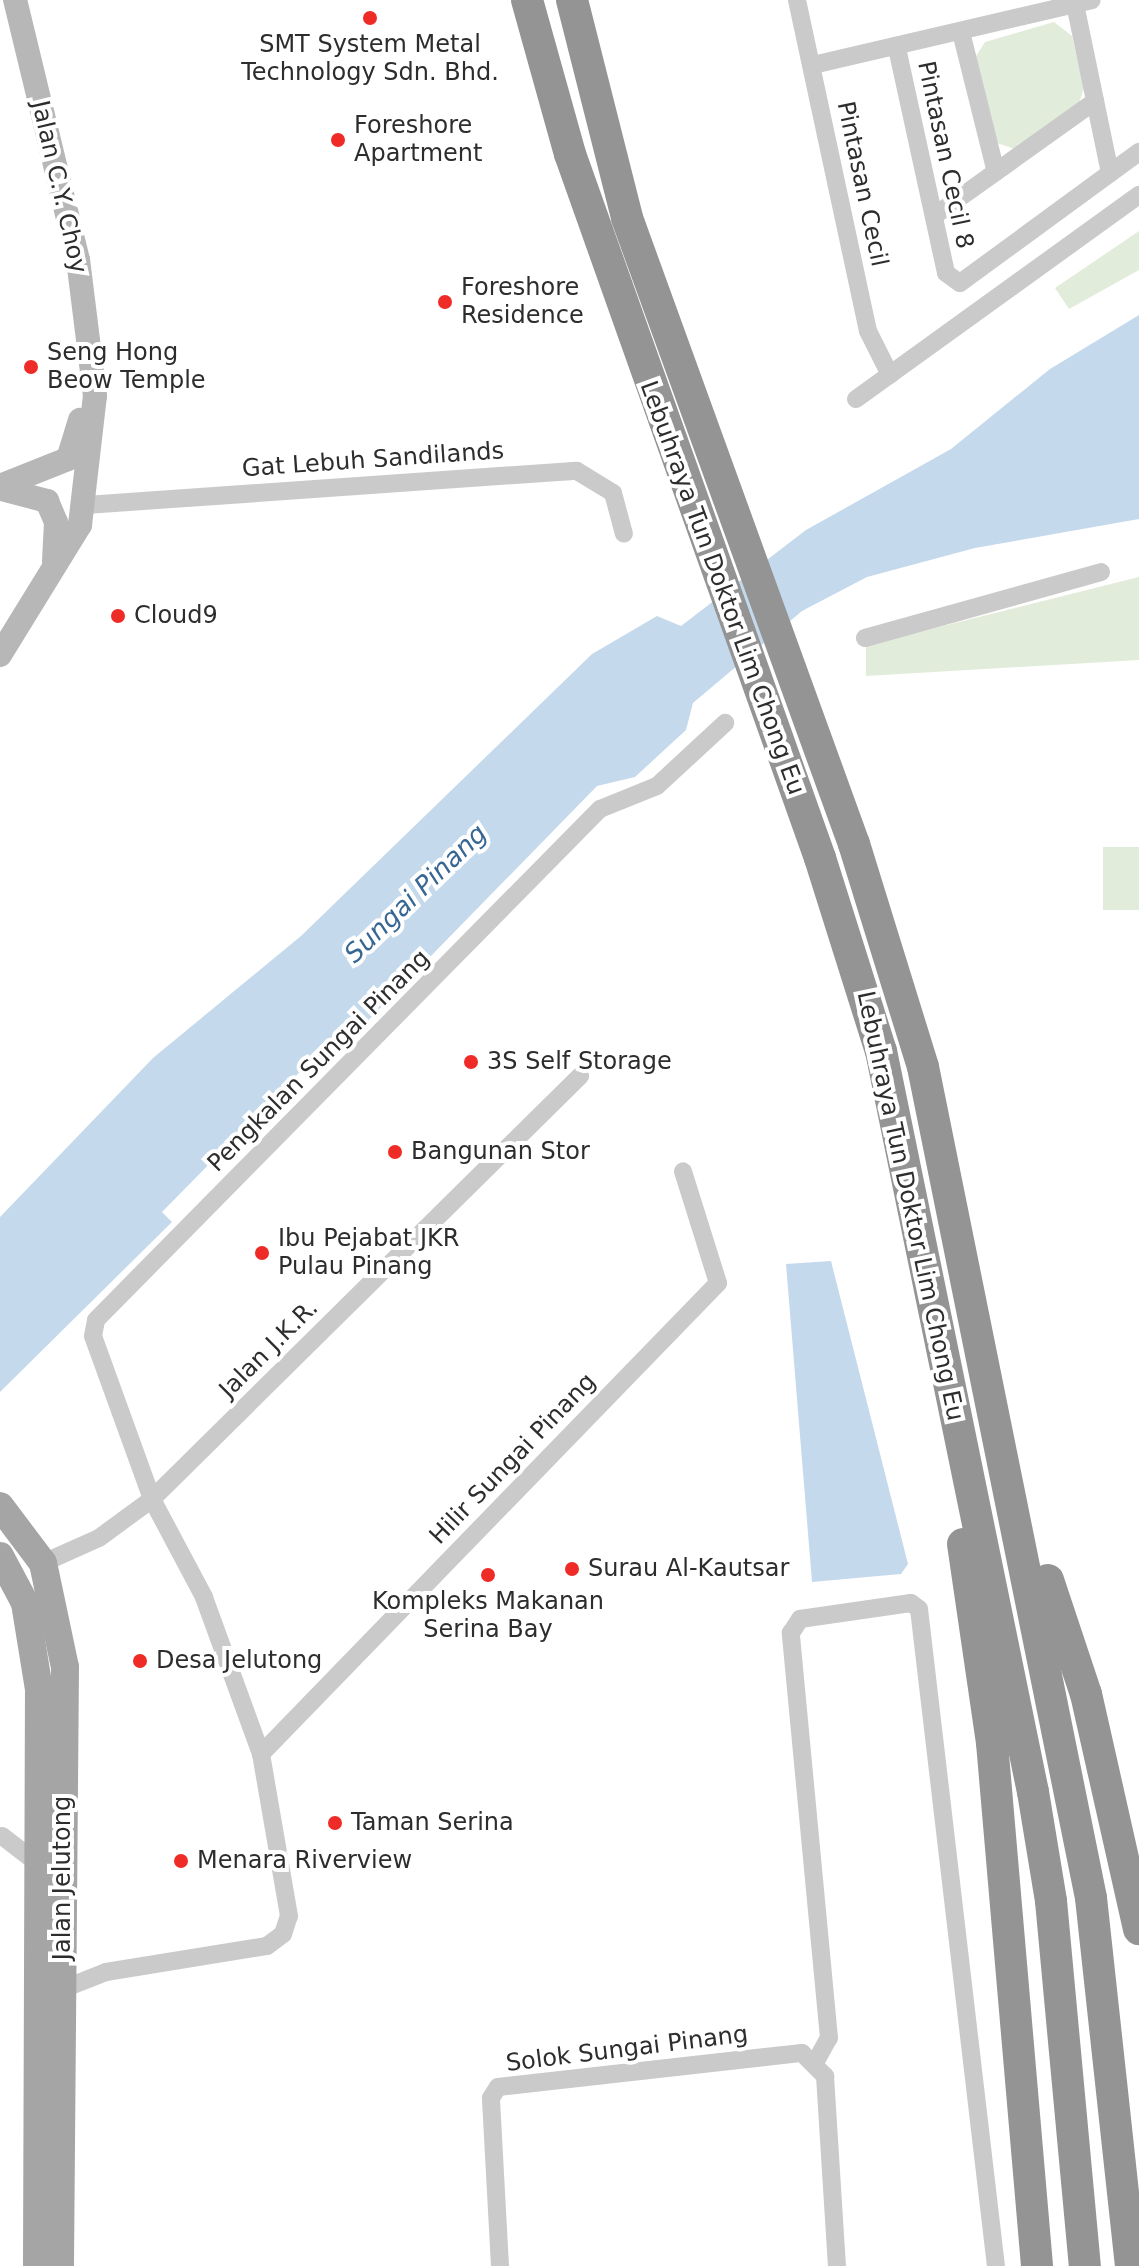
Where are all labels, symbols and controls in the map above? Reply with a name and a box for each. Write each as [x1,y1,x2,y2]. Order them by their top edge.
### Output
marker: SMT System Metal Technology Sdn. Bhd. [361,9,379,27]
place label: SMT System Metal Technology Sdn. Bhd. [241,31,499,87]
street label: Pintasan Cecil 8 [911,59,979,251]
street label: Jalan C.Y. Choy [25,98,93,276]
street label: Pintasan Cecil [830,99,894,269]
place label: Foreshore Apartment [354,112,482,168]
marker: Foreshore Apartment [329,131,347,149]
place label: Foreshore Residence [461,274,584,330]
marker: Foreshore Residence [436,293,454,311]
place label: Seng Hong Beow Temple [47,339,206,395]
marker: Seng Hong Beow Temple [22,358,40,376]
street label: Lebuhraya Tun Doktor Lim Chong Eu [634,377,810,799]
street label: Gat Lebuh Sandilands [241,436,505,484]
place label: Cloud9 [134,602,218,630]
marker: Cloud9 [109,607,127,625]
water label: Sungai Pinang [338,818,494,970]
street label: Pengkalan Sungai Pinang [202,944,436,1178]
street label: Lebuhraya Tun Doktor Lim Chong Eu [850,989,970,1423]
place label: 3S Self Storage [487,1048,672,1076]
marker: 3S Self Storage [462,1053,480,1071]
place label: Bangunan Stor [411,1138,590,1166]
marker: Bangunan Stor [386,1143,404,1161]
place label: Ibu Pejabat JKR Pulau Pinang [278,1225,459,1281]
marker: Ibu Pejabat JKR Pulau Pinang [253,1244,271,1262]
street label: Jalan J.K.R. [214,1294,324,1404]
street label: Hilir Sungai Pinang [424,1368,602,1550]
place label: Surau Al-Kautsar [588,1555,789,1583]
marker: Surau Al-Kautsar [563,1560,581,1578]
marker: Kompleks Makanan Serina Bay [479,1566,497,1584]
place label: Kompleks Makanan Serina Bay [372,1588,604,1644]
place label: Desa Jelutong [156,1647,322,1675]
marker: Desa Jelutong [131,1652,149,1670]
street label: Jalan Jelutong [49,1796,77,1960]
place label: Taman Serina [351,1809,514,1837]
marker: Taman Serina [326,1814,344,1832]
place label: Menara Riverview [197,1847,412,1875]
marker: Menara Riverview [172,1852,190,1870]
street label: Solok Sungai Pinang [504,2020,750,2078]

